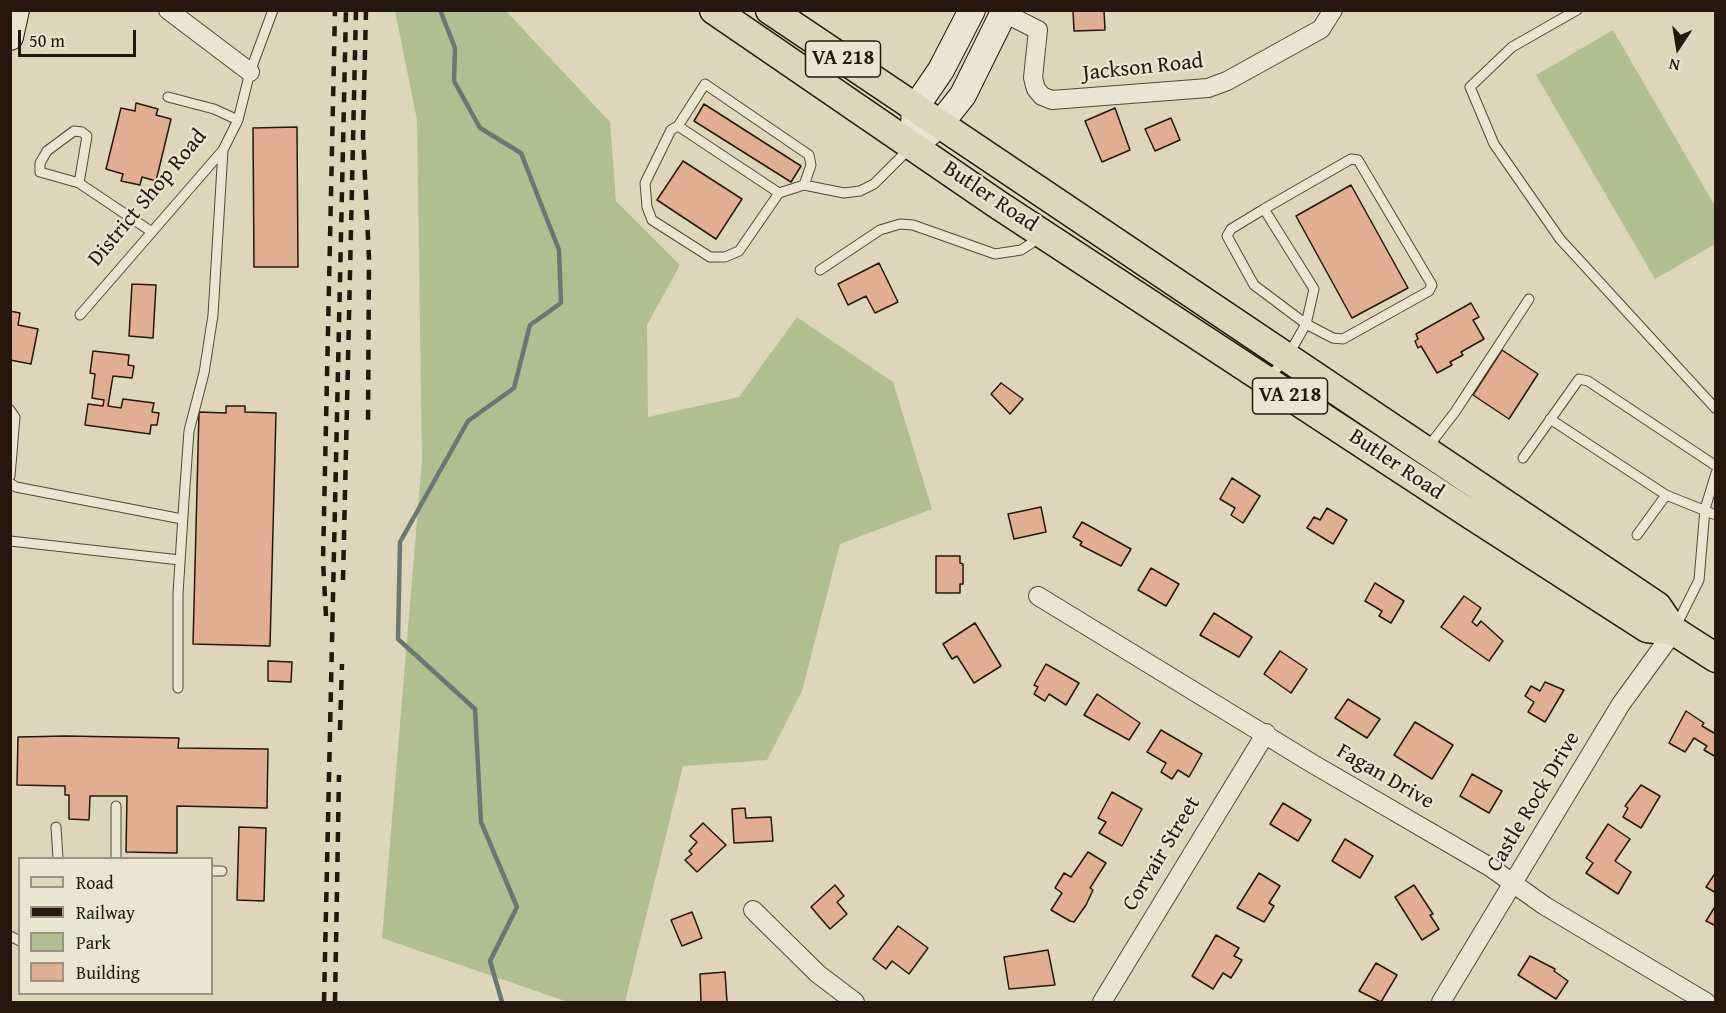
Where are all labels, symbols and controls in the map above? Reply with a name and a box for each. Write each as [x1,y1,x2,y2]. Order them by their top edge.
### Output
scale bar [21,18,140,56]
north arrow [1648,18,1708,78]
text: 50 m [29,27,65,54]
road number: VA 218 [806,41,880,77]
street label: Jackson Road [1081,49,1205,87]
text: N [1667,53,1682,78]
street label: District Shop Road [83,124,213,272]
street label: Butler Road [938,156,1042,238]
road number: VA 218 [1252,378,1328,414]
street label: Butler Road [1344,424,1448,506]
street label: Castle Rock Drive [1482,727,1586,877]
street label: Fagan Drive [1332,739,1438,815]
street label: Corvair Street [1117,792,1207,916]
legend [18,857,213,995]
text: Road [76,869,114,896]
text: Railway [76,899,135,926]
text: Park [76,929,111,956]
text: Building [76,959,140,986]

